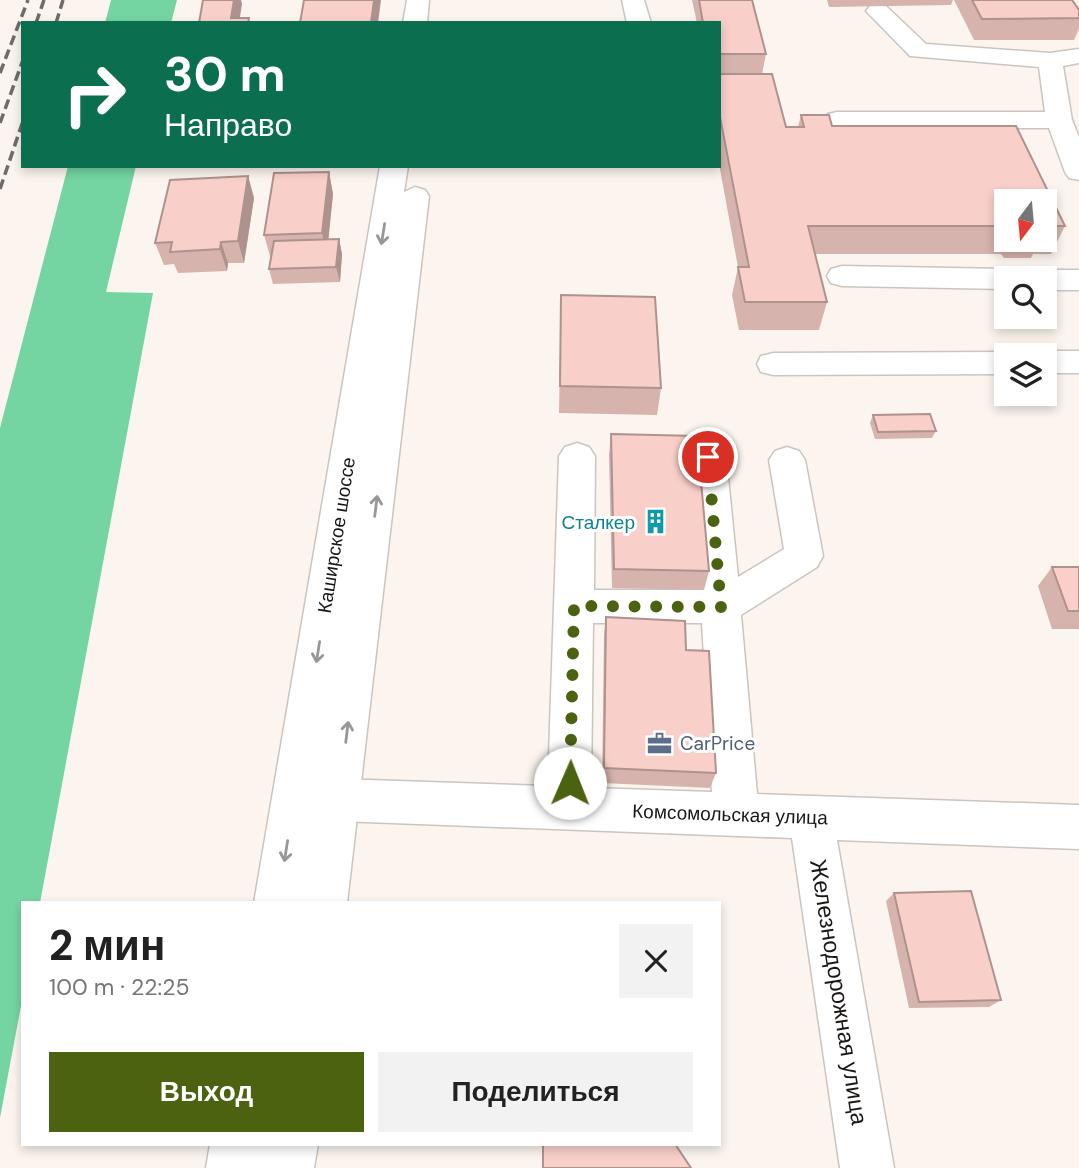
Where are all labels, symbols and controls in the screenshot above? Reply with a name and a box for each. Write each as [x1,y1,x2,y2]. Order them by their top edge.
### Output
text: 30 m [164,42,286,106]
icon: right [49,49,140,140]
text: Направо [164,104,292,146]
north arrow [994,189,1057,252]
map controls [994,189,1057,406]
one-way arrow [376,222,389,245]
button: search [994,266,1057,329]
button: layers [994,343,1057,406]
pin [678,427,738,487]
icon: arrive [689,438,727,476]
street label: Каширское шоссе [312,455,361,615]
one-way arrow [369,495,382,518]
building icon: Сталкер [641,508,669,536]
place label: Сталкер [561,510,635,535]
one-way arrow [311,640,324,663]
one-way arrow [341,721,354,744]
office icon: CarPrice [646,729,674,757]
place label: CarPrice [680,731,755,756]
position arrow [533,746,607,820]
street label: Комсомольская улица [632,799,829,830]
one-way arrow [279,839,292,862]
street label: Железнодорожная улица [803,857,875,1127]
text: 2 мин [49,918,165,973]
button: close [619,924,693,998]
text: 100 m · 22:25 [49,972,189,1002]
button: Выход [49,1052,364,1132]
button: Поделиться [378,1052,693,1132]

